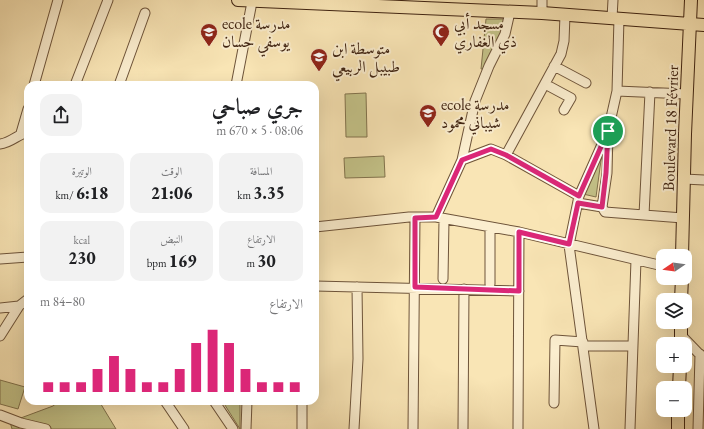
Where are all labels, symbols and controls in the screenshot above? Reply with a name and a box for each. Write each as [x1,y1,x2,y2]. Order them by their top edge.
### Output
place label: مسجد أبي ذي الغفاري [454,12,517,54]
place label: ecole مدرسة يوسفي حسان [222,13,291,57]
school or university icon: ecole مدرسة يوسفي حسان [199,22,219,47]
mosque icon: مسجد أبي ذي الغفاري [431,22,451,47]
place label: متوسطة ابن طبيبل الربيعي [332,38,400,82]
school or university icon: متوسطة ابن طبيبل الربيعي [309,47,329,72]
street label: Boulevard 18 Février [658,64,683,191]
text: جري صباحي [212,92,303,121]
button: share [40,94,82,136]
place label: ecole مدرسة شيباني محمود [441,94,510,135]
school or university icon: ecole مدرسة شيباني محمود [418,103,438,128]
pin [591,114,625,148]
icon: arrive [597,120,619,142]
text: 08:06 · 5 × 670 m [216,122,303,139]
text: الوتيرة [72,164,92,178]
text: الوقت [161,164,182,178]
text: المسافة [250,164,272,178]
text: 6:18 [76,182,108,204]
text: 21:06 [151,182,192,204]
text: 3.35 [253,182,285,204]
text: /km [55,188,76,202]
text: km [237,188,253,202]
text: النبض [160,232,183,246]
text: الارتفاع [247,232,275,246]
text: kcal [74,233,90,247]
text: 230 [68,247,96,269]
north arrow [656,249,692,285]
map controls [656,249,692,417]
text: 169 [169,250,196,272]
text: 30 [257,250,276,272]
text: bpm [147,256,169,270]
text: m [247,256,257,270]
text: 80–84 m [40,293,85,310]
button: layers [656,293,692,329]
text: الارتفاع [269,295,303,312]
button: + [656,337,692,373]
button: − [656,381,692,417]

